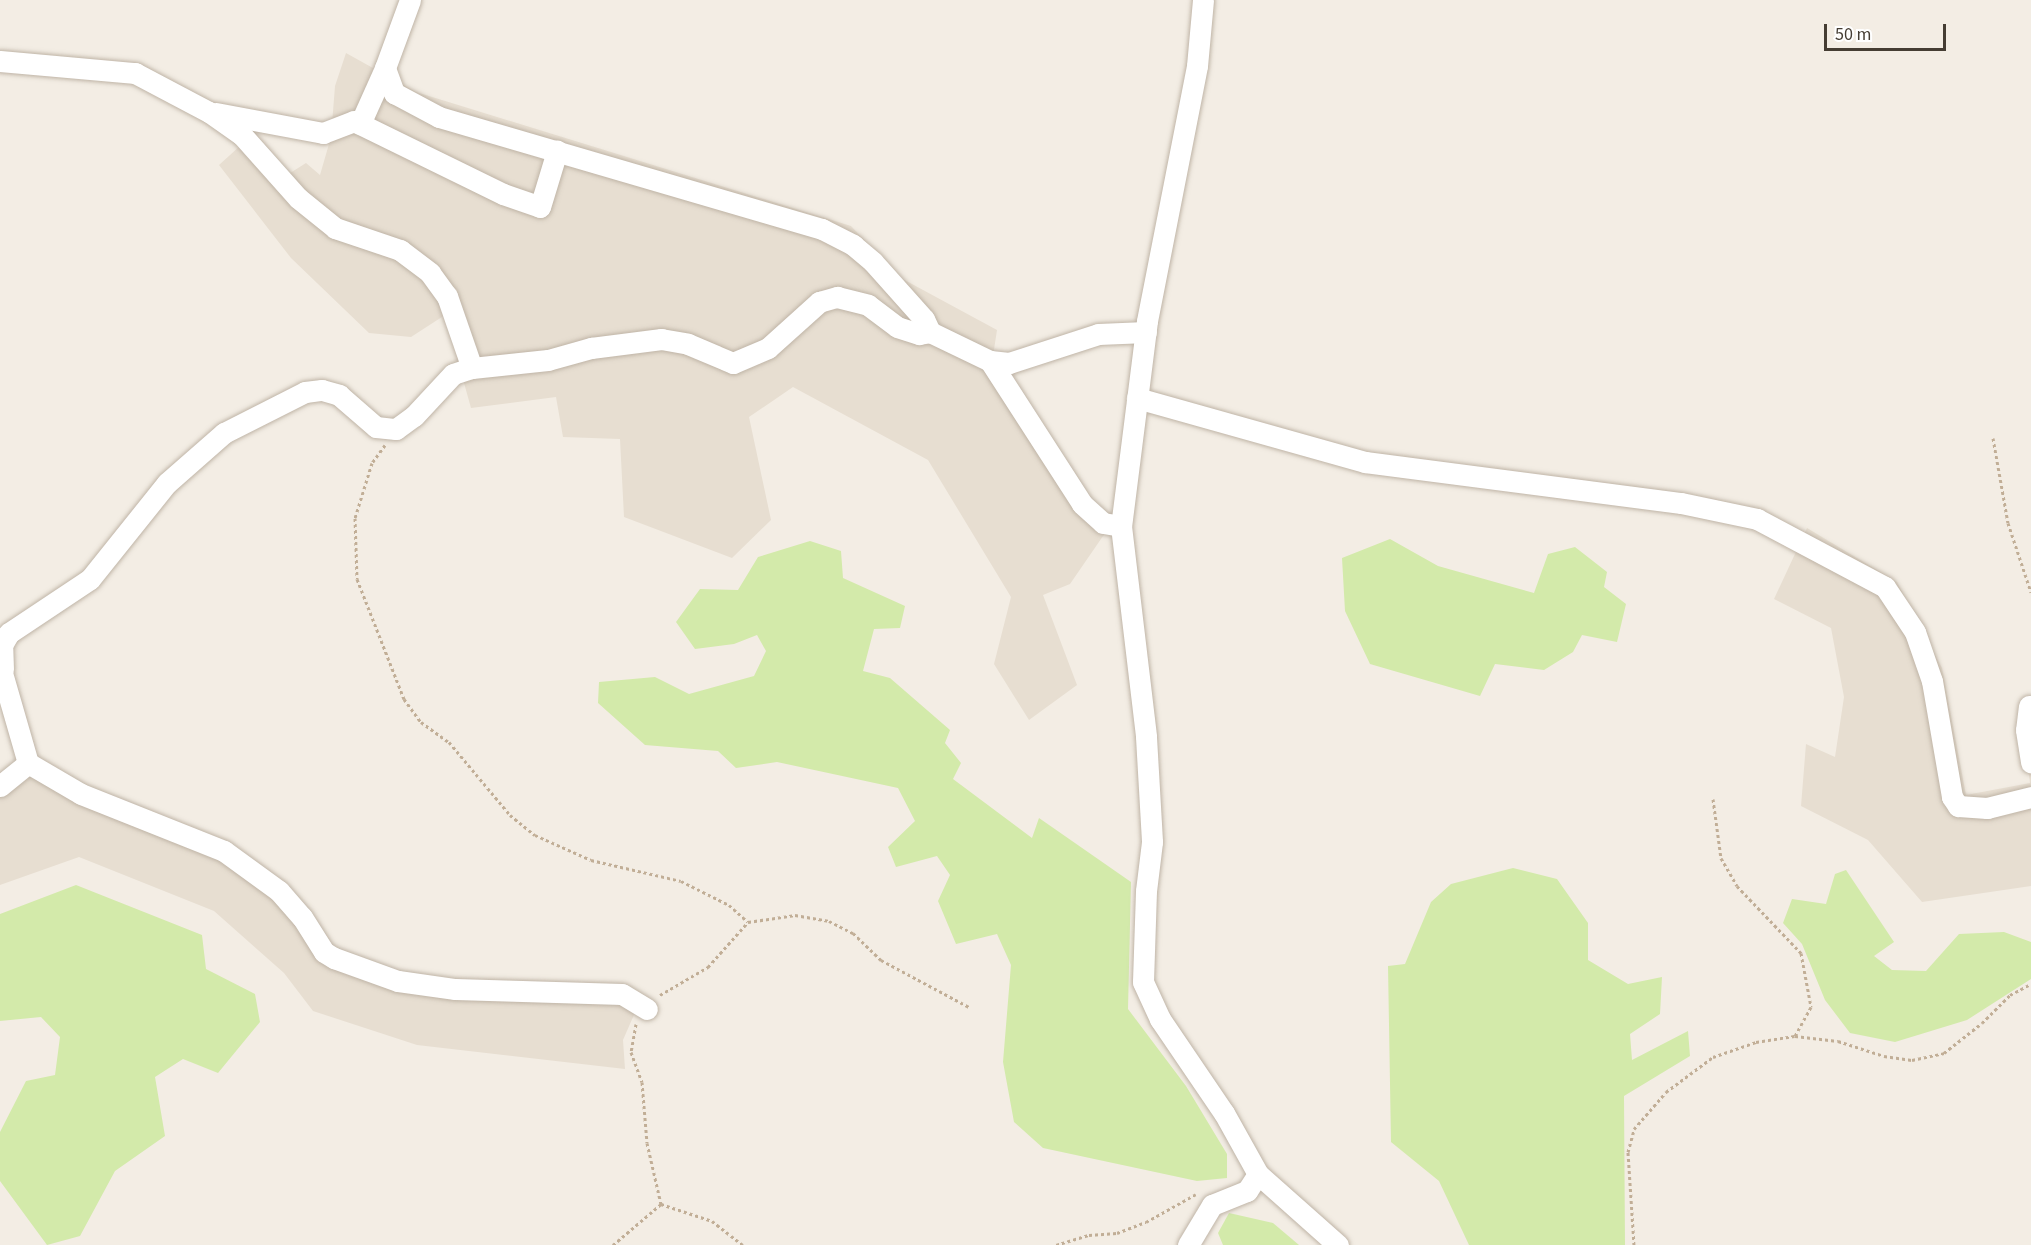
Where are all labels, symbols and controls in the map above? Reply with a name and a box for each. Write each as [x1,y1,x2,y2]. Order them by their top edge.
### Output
scale bar [1827,12,1948,50]
text: 50 m [1835,22,1871,47]

